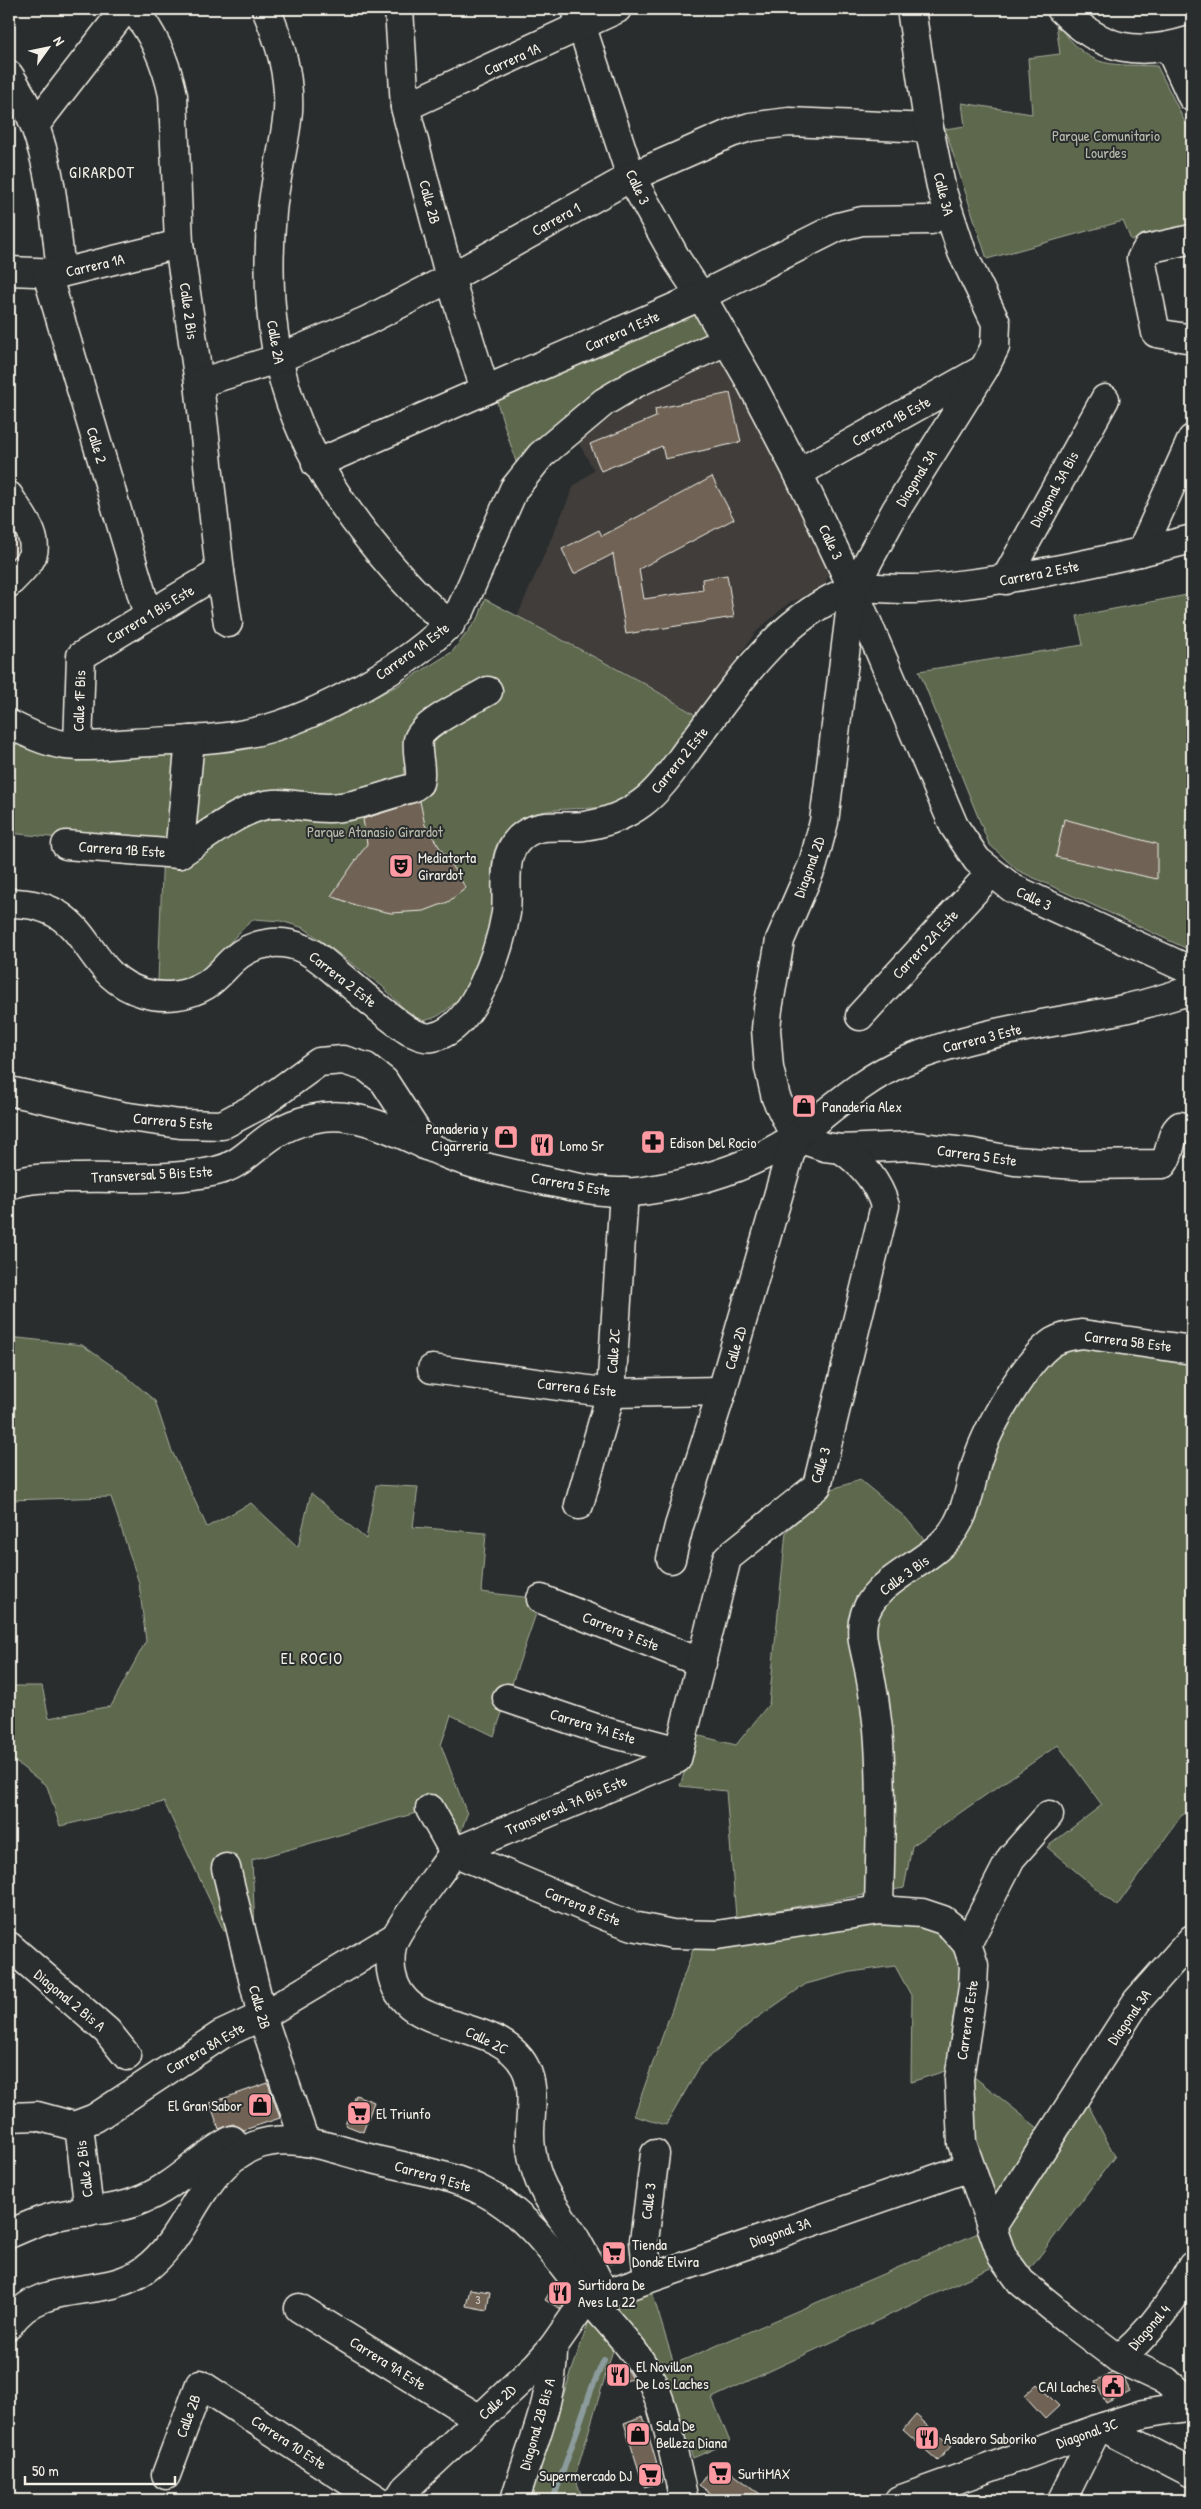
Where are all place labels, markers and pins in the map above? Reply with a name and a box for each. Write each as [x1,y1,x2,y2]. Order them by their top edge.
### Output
place label: Mediatorta Girardot [418,847,476,885]
theatre icon: Mediatorta Girardot [388,853,414,879]
shop icon: Panaderia Alex [791,1093,817,1119]
place label: Panaderia Alex [822,1096,902,1117]
place label: Panaderia y Cigarreria [426,1118,488,1156]
shop icon: Panaderia y Cigarreria [493,1124,519,1150]
pharmacy icon: Edison Del Rocio [640,1129,666,1155]
restaurant icon: Lomo Sr [529,1132,555,1158]
place label: Edison Del Rocio [670,1132,757,1153]
place label: Lomo Sr [560,1135,604,1156]
shop icon: El Gran Sabor [247,2092,273,2118]
place label: El Gran Sabor [168,2095,242,2116]
supermarket icon: El Triunfo [346,2100,372,2126]
place label: El Triunfo [376,2103,430,2124]
place label: Tienda Donde Elvira [632,2234,699,2272]
supermarket icon: Tienda Donde Elvira [601,2240,627,2266]
place label: Surtidora De Aves La 22 [578,2274,645,2312]
restaurant icon: Surtidora De Aves La 22 [547,2280,573,2306]
place label: El Novillon De Los Laches [636,2356,709,2394]
restaurant icon: El Novillon De Los Laches [605,2362,631,2388]
public building icon: CAI Laches [1100,2373,1126,2399]
place label: CAI Laches [1038,2376,1096,2397]
place label: Sala De Belleza Diana [656,2415,727,2453]
shop icon: Sala De Belleza Diana [625,2421,651,2447]
restaurant icon: Asadero Saboriko [914,2425,940,2451]
place label: Asadero Saboriko [944,2428,1036,2449]
supermarket icon: SurtiMAX [707,2460,733,2486]
supermarket icon: Supermercado DJ [637,2462,663,2488]
place label: SurtiMAX [738,2463,790,2484]
place label: Supermercado DJ [539,2465,632,2486]

